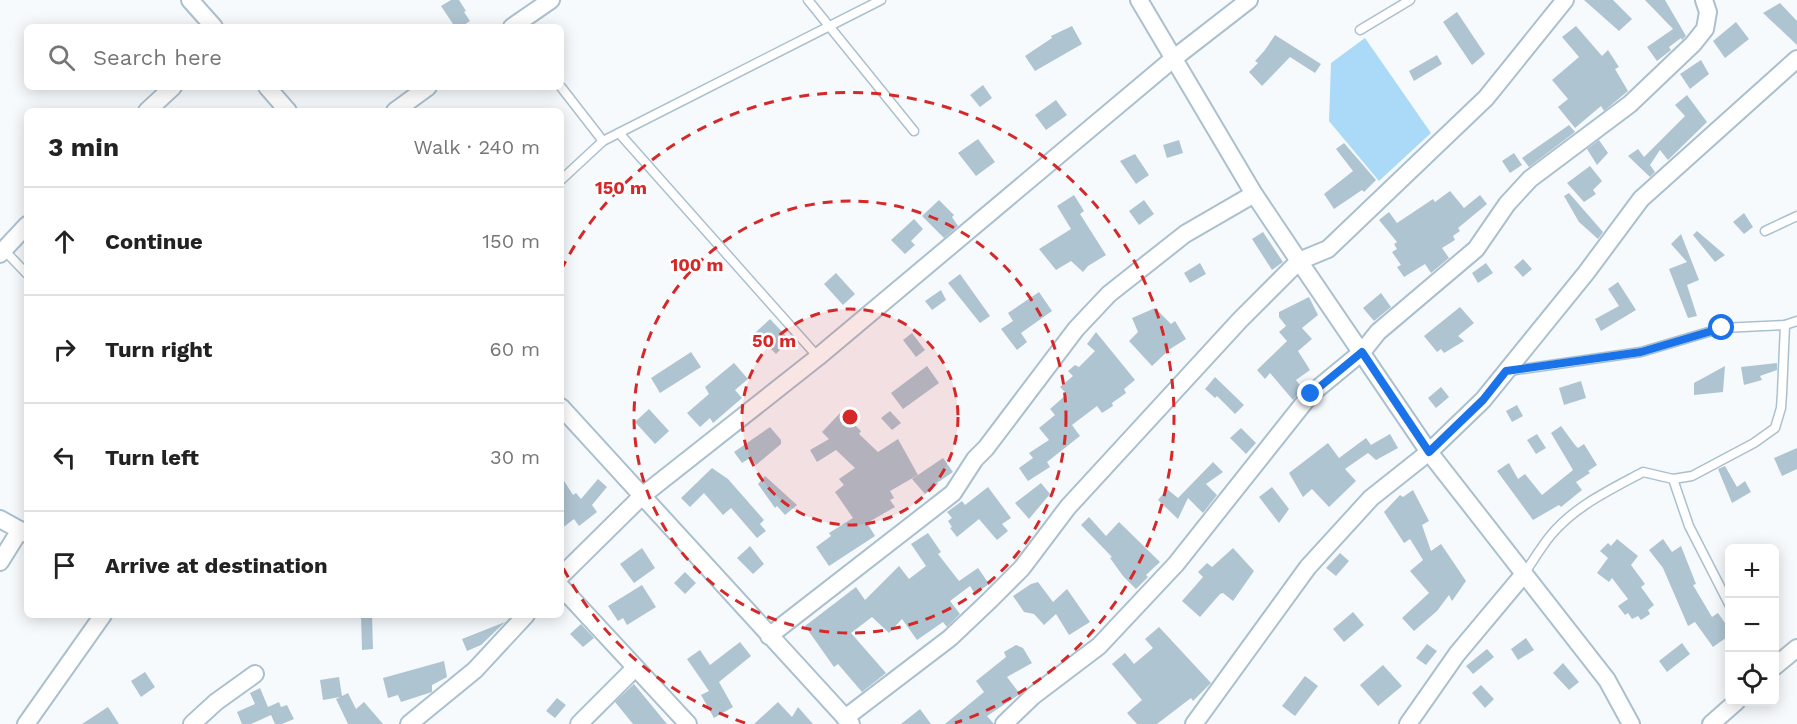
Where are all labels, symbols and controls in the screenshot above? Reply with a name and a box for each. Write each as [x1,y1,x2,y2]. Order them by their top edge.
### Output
search box [24,24,564,90]
icon: search [45,41,78,74]
text: Search here [93,45,222,70]
text: 3 min [48,132,119,162]
text: Walk · 240 m [413,135,540,159]
text: 150 m [595,177,647,198]
icon: ahead [48,225,81,258]
text: Continue [105,229,203,254]
text: 150 m [482,229,540,253]
text: 100 m [670,254,724,275]
route start [1708,314,1734,340]
text: 50 m [752,330,796,351]
icon: right [48,333,81,366]
text: Turn right [105,337,212,362]
text: 60 m [490,337,540,361]
route end [1297,380,1323,406]
centre of rings [840,407,860,427]
icon: left [48,441,81,474]
text: Turn left [105,445,199,470]
text: 30 m [490,445,540,469]
map controls [1725,544,1779,706]
button: + [1725,544,1779,598]
icon: arrive [48,549,81,582]
text: Arrive at destination [105,553,328,578]
button: − [1725,598,1779,652]
button: locate [1725,652,1779,706]

